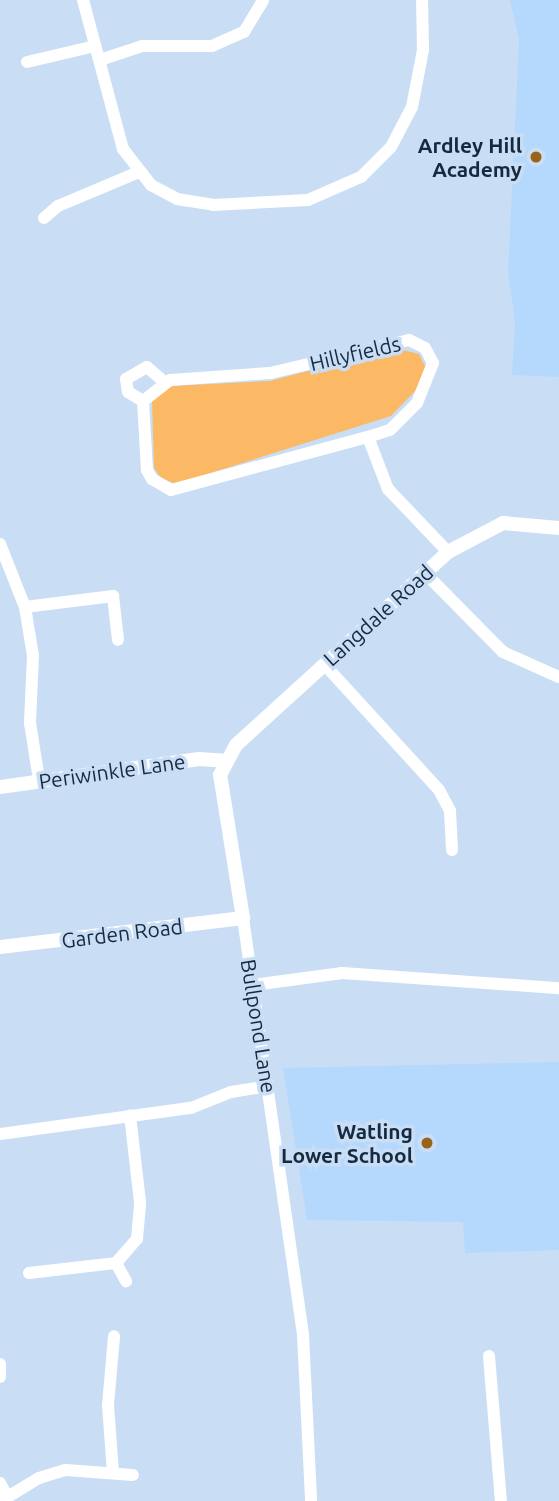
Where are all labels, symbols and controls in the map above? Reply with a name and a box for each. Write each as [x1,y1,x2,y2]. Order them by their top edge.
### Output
place label: Ardley Hill Academy [418,132,522,182]
marker: Ardley Hill Academy [528,149,544,165]
street label: Hillyfields [307,330,403,376]
street label: Langdale Road [318,559,438,671]
street label: Periwinkle Lane [37,748,187,794]
street label: Garden Road [60,913,184,953]
street label: Bullpond Lane [236,957,282,1095]
place label: Watling Lower School [281,1118,413,1168]
marker: Watling Lower School [419,1135,435,1151]

